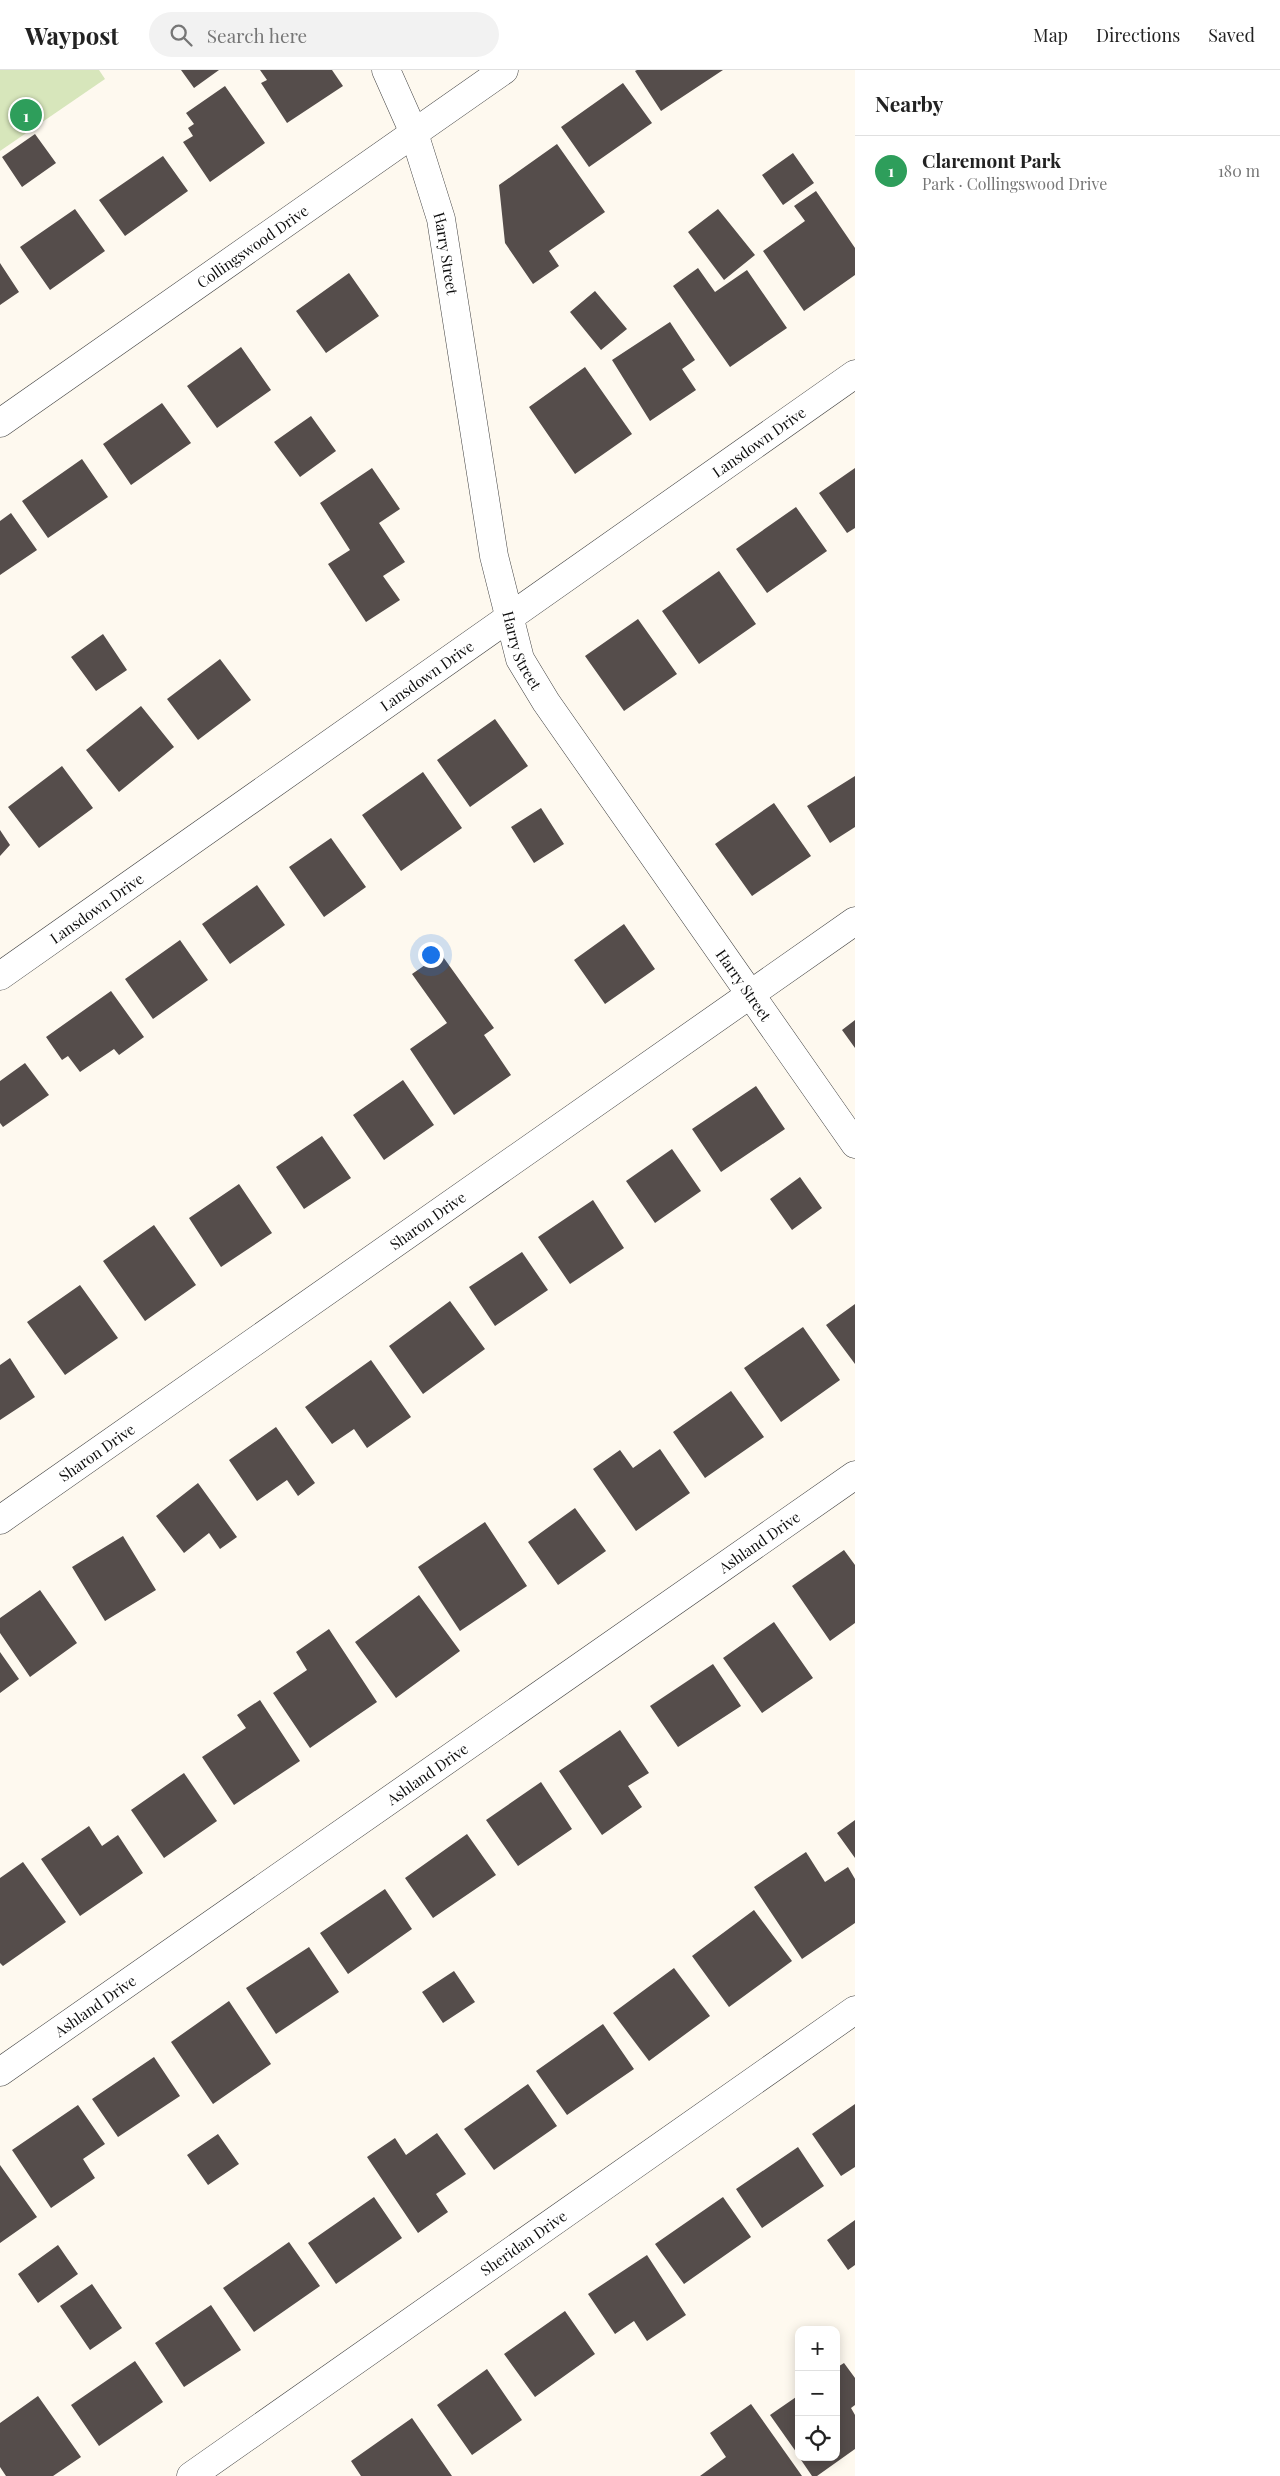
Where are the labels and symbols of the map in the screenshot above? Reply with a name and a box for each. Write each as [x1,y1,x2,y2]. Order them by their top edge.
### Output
pin: 1 [10,96,42,134]
street label: Collingswood Drive [193,200,312,292]
street label: Harry Street [429,210,463,297]
street label: Lansdown Drive [708,402,809,482]
street label: Harry Street [498,609,547,694]
street label: Lansdown Drive [376,636,477,715]
street label: Lansdown Drive [46,868,147,948]
your location [418,942,444,968]
street label: Harry Street [712,945,776,1025]
street label: Sharon Drive [386,1187,470,1254]
street label: Sharon Drive [55,1419,139,1486]
street label: Ashland Drive [714,1506,804,1578]
street label: Ashland Drive [382,1738,472,1810]
street label: Ashland Drive [50,1970,140,2042]
street label: Sheridan Drive [476,2205,571,2280]

